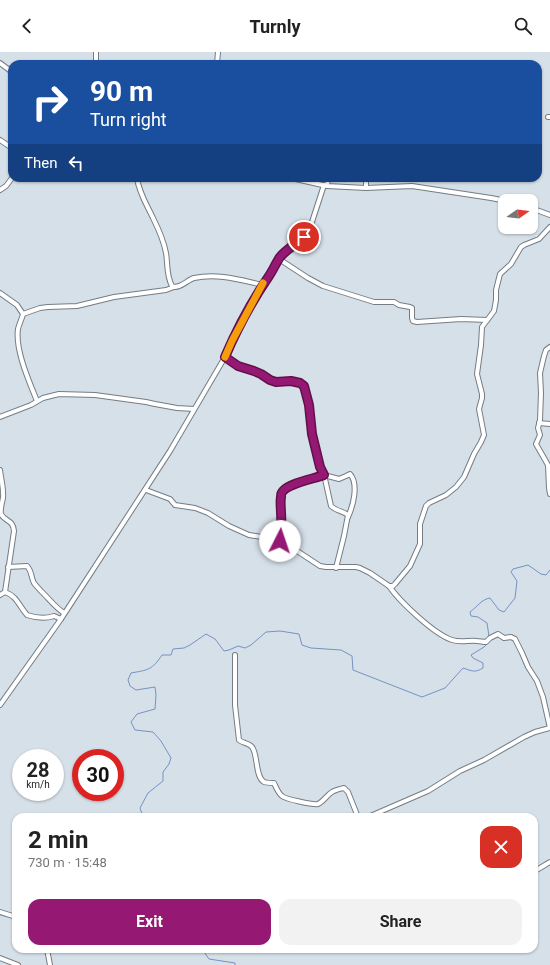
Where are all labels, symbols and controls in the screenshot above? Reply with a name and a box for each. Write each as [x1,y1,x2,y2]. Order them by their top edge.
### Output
icon: back [16,15,38,37]
icon: search [512,15,534,37]
text: Turnly [249,16,301,37]
text: 90 m [90,75,153,108]
icon: right [24,76,76,128]
text: Turn right [90,109,167,130]
icon: left [65,152,87,174]
text: Then [24,154,57,172]
north arrow [498,194,538,234]
map controls [498,194,538,234]
pin [287,220,321,254]
icon: arrive [293,226,315,248]
position arrow [259,520,301,562]
speed limit sign: 30 [72,749,124,801]
text: 28 [27,758,49,782]
text: km/h [26,779,50,790]
text: 2 min [28,826,88,854]
button: close [480,826,522,868]
text: 730 m · 15:48 [28,855,107,870]
button: Exit [28,899,271,945]
button: Share [279,899,522,945]

